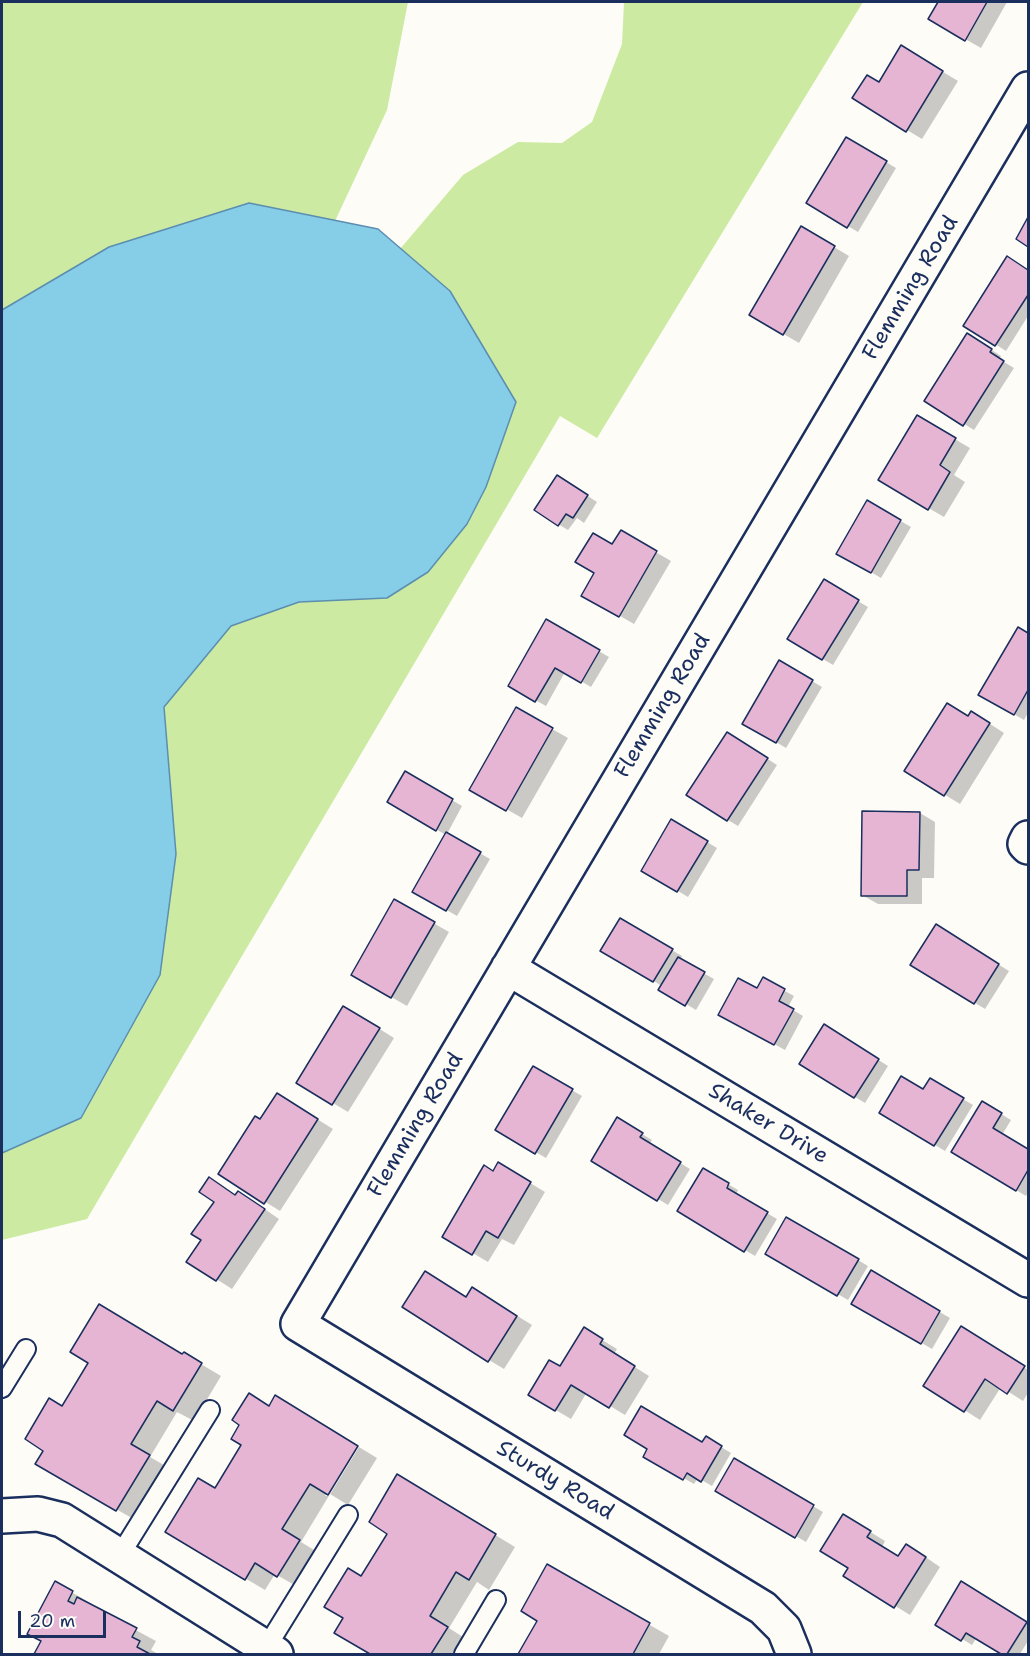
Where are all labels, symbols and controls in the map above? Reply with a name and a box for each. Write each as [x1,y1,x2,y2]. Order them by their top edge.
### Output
street label: Flemming Road [858,211,964,365]
street label: Flemming Road [610,629,716,783]
street label: Flemming Road [363,1048,469,1202]
street label: Shaker Drive [703,1078,833,1170]
street label: Sturdy Road [491,1436,619,1526]
scale bar [21,1599,110,1637]
text: 20 m [29,1609,75,1633]

